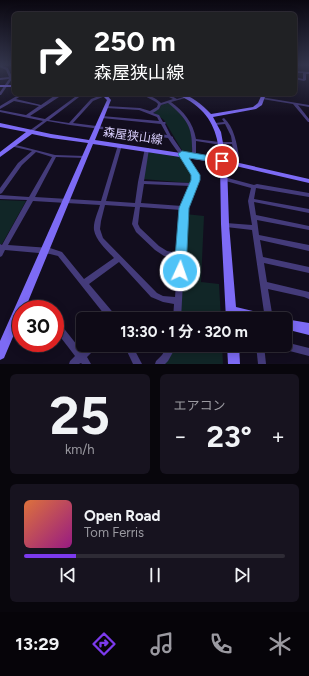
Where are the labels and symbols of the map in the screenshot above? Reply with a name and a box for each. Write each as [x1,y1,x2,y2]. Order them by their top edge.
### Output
street label: 森屋狭山線 [102,125,164,147]
pin [205,144,239,178]
position arrow [159,250,201,292]
speed limit sign: 30 [12,300,64,352]

